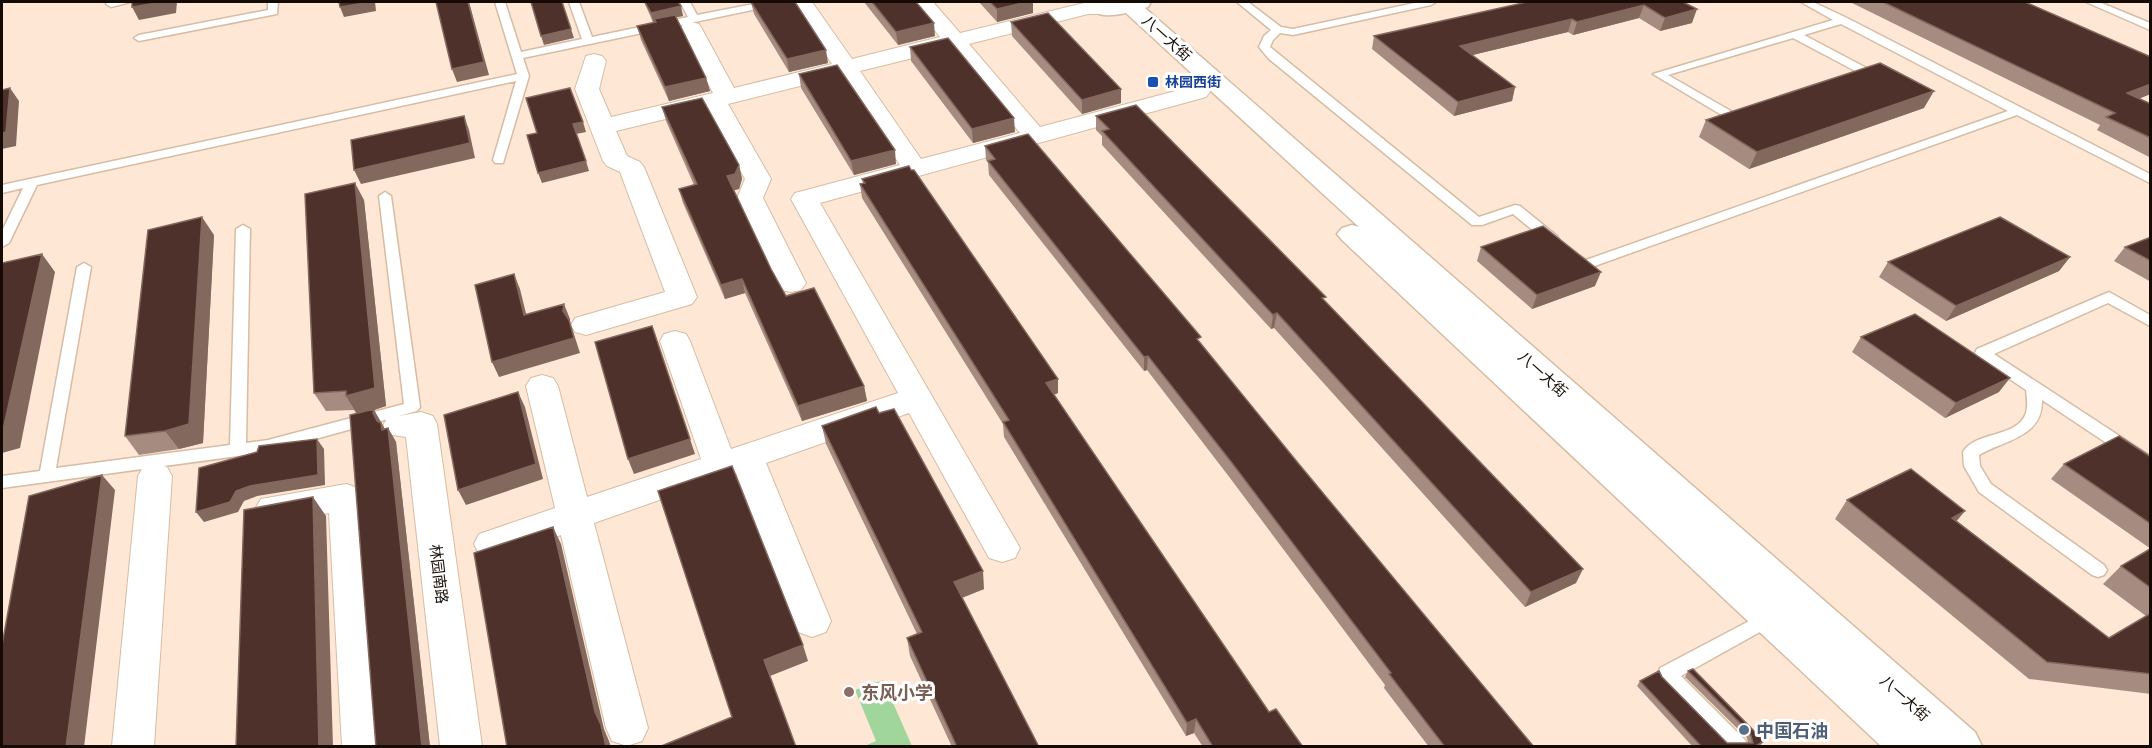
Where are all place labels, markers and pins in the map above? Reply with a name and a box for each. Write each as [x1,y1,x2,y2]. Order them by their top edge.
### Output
place label: 林园西街 [1165,74,1221,90]
marker: 林园西街 [1146,75,1160,89]
place label: 东风小学 [861,682,933,703]
marker: 东风小学 [842,685,856,699]
place label: 中国石油 [1756,720,1828,741]
marker: 中国石油 [1737,723,1751,737]

